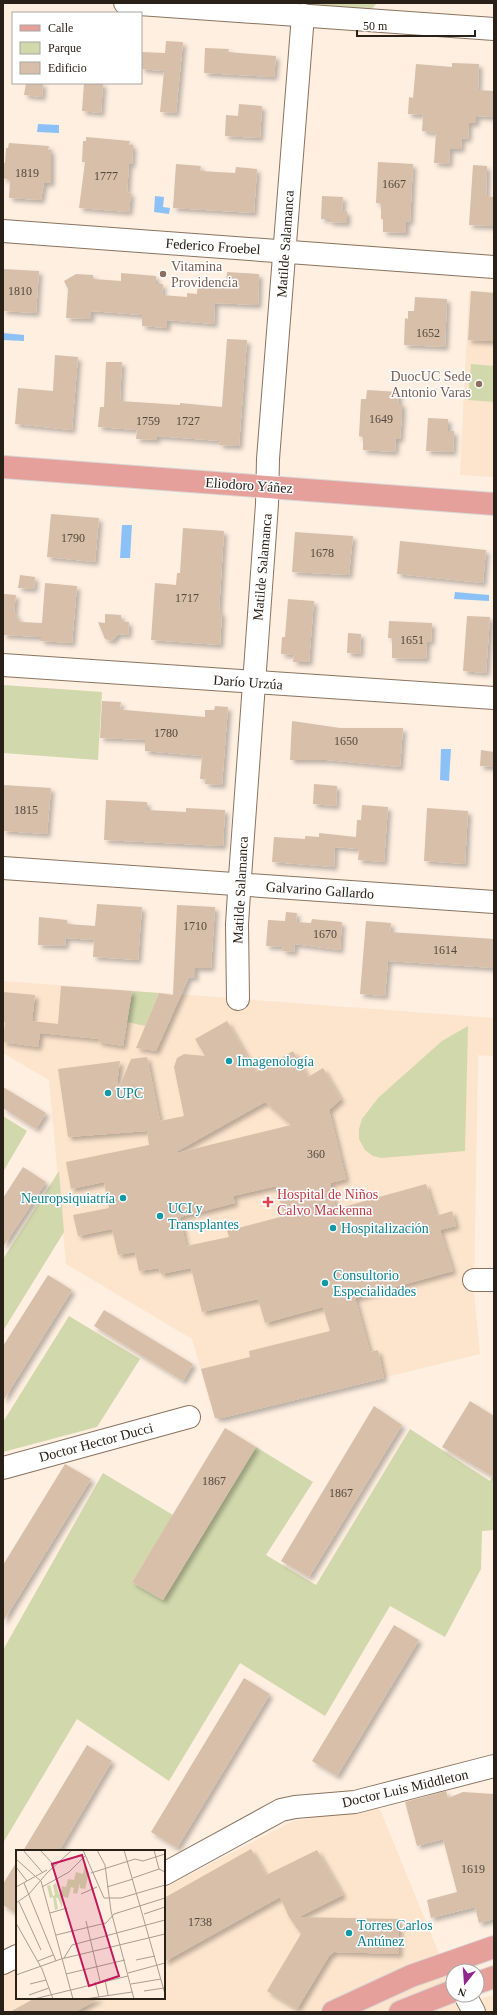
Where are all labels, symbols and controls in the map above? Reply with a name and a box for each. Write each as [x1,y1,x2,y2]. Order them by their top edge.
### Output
legend [12,12,142,84]
scale bar [357,12,475,38]
text: 50 m [363,19,388,33]
text: Calle [48,21,73,35]
text: Parque [48,41,81,55]
text: Edificio [48,61,87,75]
house number: 1819 [15,166,39,180]
house number: 1777 [94,169,118,183]
house number: 1667 [382,177,406,191]
street label: Matilde Salamanca [274,189,297,298]
street label: Federico Froebel [165,236,261,257]
place label: Vitamina Providencia [171,259,239,290]
marker: Vitamina Providencia [158,269,168,279]
house number: 1810 [8,284,32,298]
house number: 1652 [416,326,440,340]
place label: DuocUC Sede Antonio Varas [391,369,471,400]
marker: DuocUC Sede Antonio Varas [474,379,484,389]
house number: 1649 [369,412,393,426]
house number: 1759 [136,414,160,428]
house number: 1727 [176,414,200,428]
street label: Eliodoro Yáñez [205,475,293,496]
street label: Matilde Salamanca [250,512,275,621]
house number: 1790 [61,531,85,545]
house number: 1678 [310,546,334,560]
house number: 1717 [175,591,199,605]
house number: 1651 [400,633,424,647]
street label: Darío Urzúa [213,673,284,692]
house number: 1780 [154,726,178,740]
house number: 1650 [334,734,358,748]
house number: 1815 [14,803,38,817]
street label: Matilde Salamanca [230,835,251,944]
street label: Galvarino Gallardo [265,879,375,902]
house number: 1710 [183,919,207,933]
house number: 1670 [313,927,337,941]
house number: 1614 [433,943,457,957]
place label: Imagenología [237,1054,315,1069]
marker: Imagenología [224,1056,234,1066]
place label: UPC [116,1086,143,1101]
marker: UPC [103,1088,113,1098]
house number: 360 [307,1147,325,1161]
place label: Hospital de Niños Calvo Mackenna [277,1187,378,1218]
place label: Neuropsiquiatría [21,1191,116,1206]
marker: Neuropsiquiatría [118,1193,128,1203]
marker: Hospital de Niños Calvo Mackenna [262,1196,274,1208]
place label: UCI y Transplantes [168,1201,239,1232]
marker: UCI y Transplantes [155,1211,165,1221]
place label: Hospitalización [341,1221,429,1236]
marker: Hospitalización [328,1223,338,1233]
place label: Consultorio Especialidades [333,1268,416,1299]
marker: Consultorio Especialidades [320,1278,330,1288]
street label: Doctor Hector Ducci [37,1420,155,1465]
house number: 1867 [202,1474,226,1488]
house number: 1867 [329,1486,353,1500]
street label: Doctor Luis Middleton [341,1767,470,1810]
inset map [16,1850,165,1999]
house number: 1619 [461,1862,485,1876]
house number: 1738 [188,1915,212,1929]
place label: Torres Carlos Antúnez [357,1918,433,1949]
marker: Torres Carlos Antúnez [344,1928,354,1938]
north arrow [445,1963,485,2003]
text: N [456,1986,468,1999]

